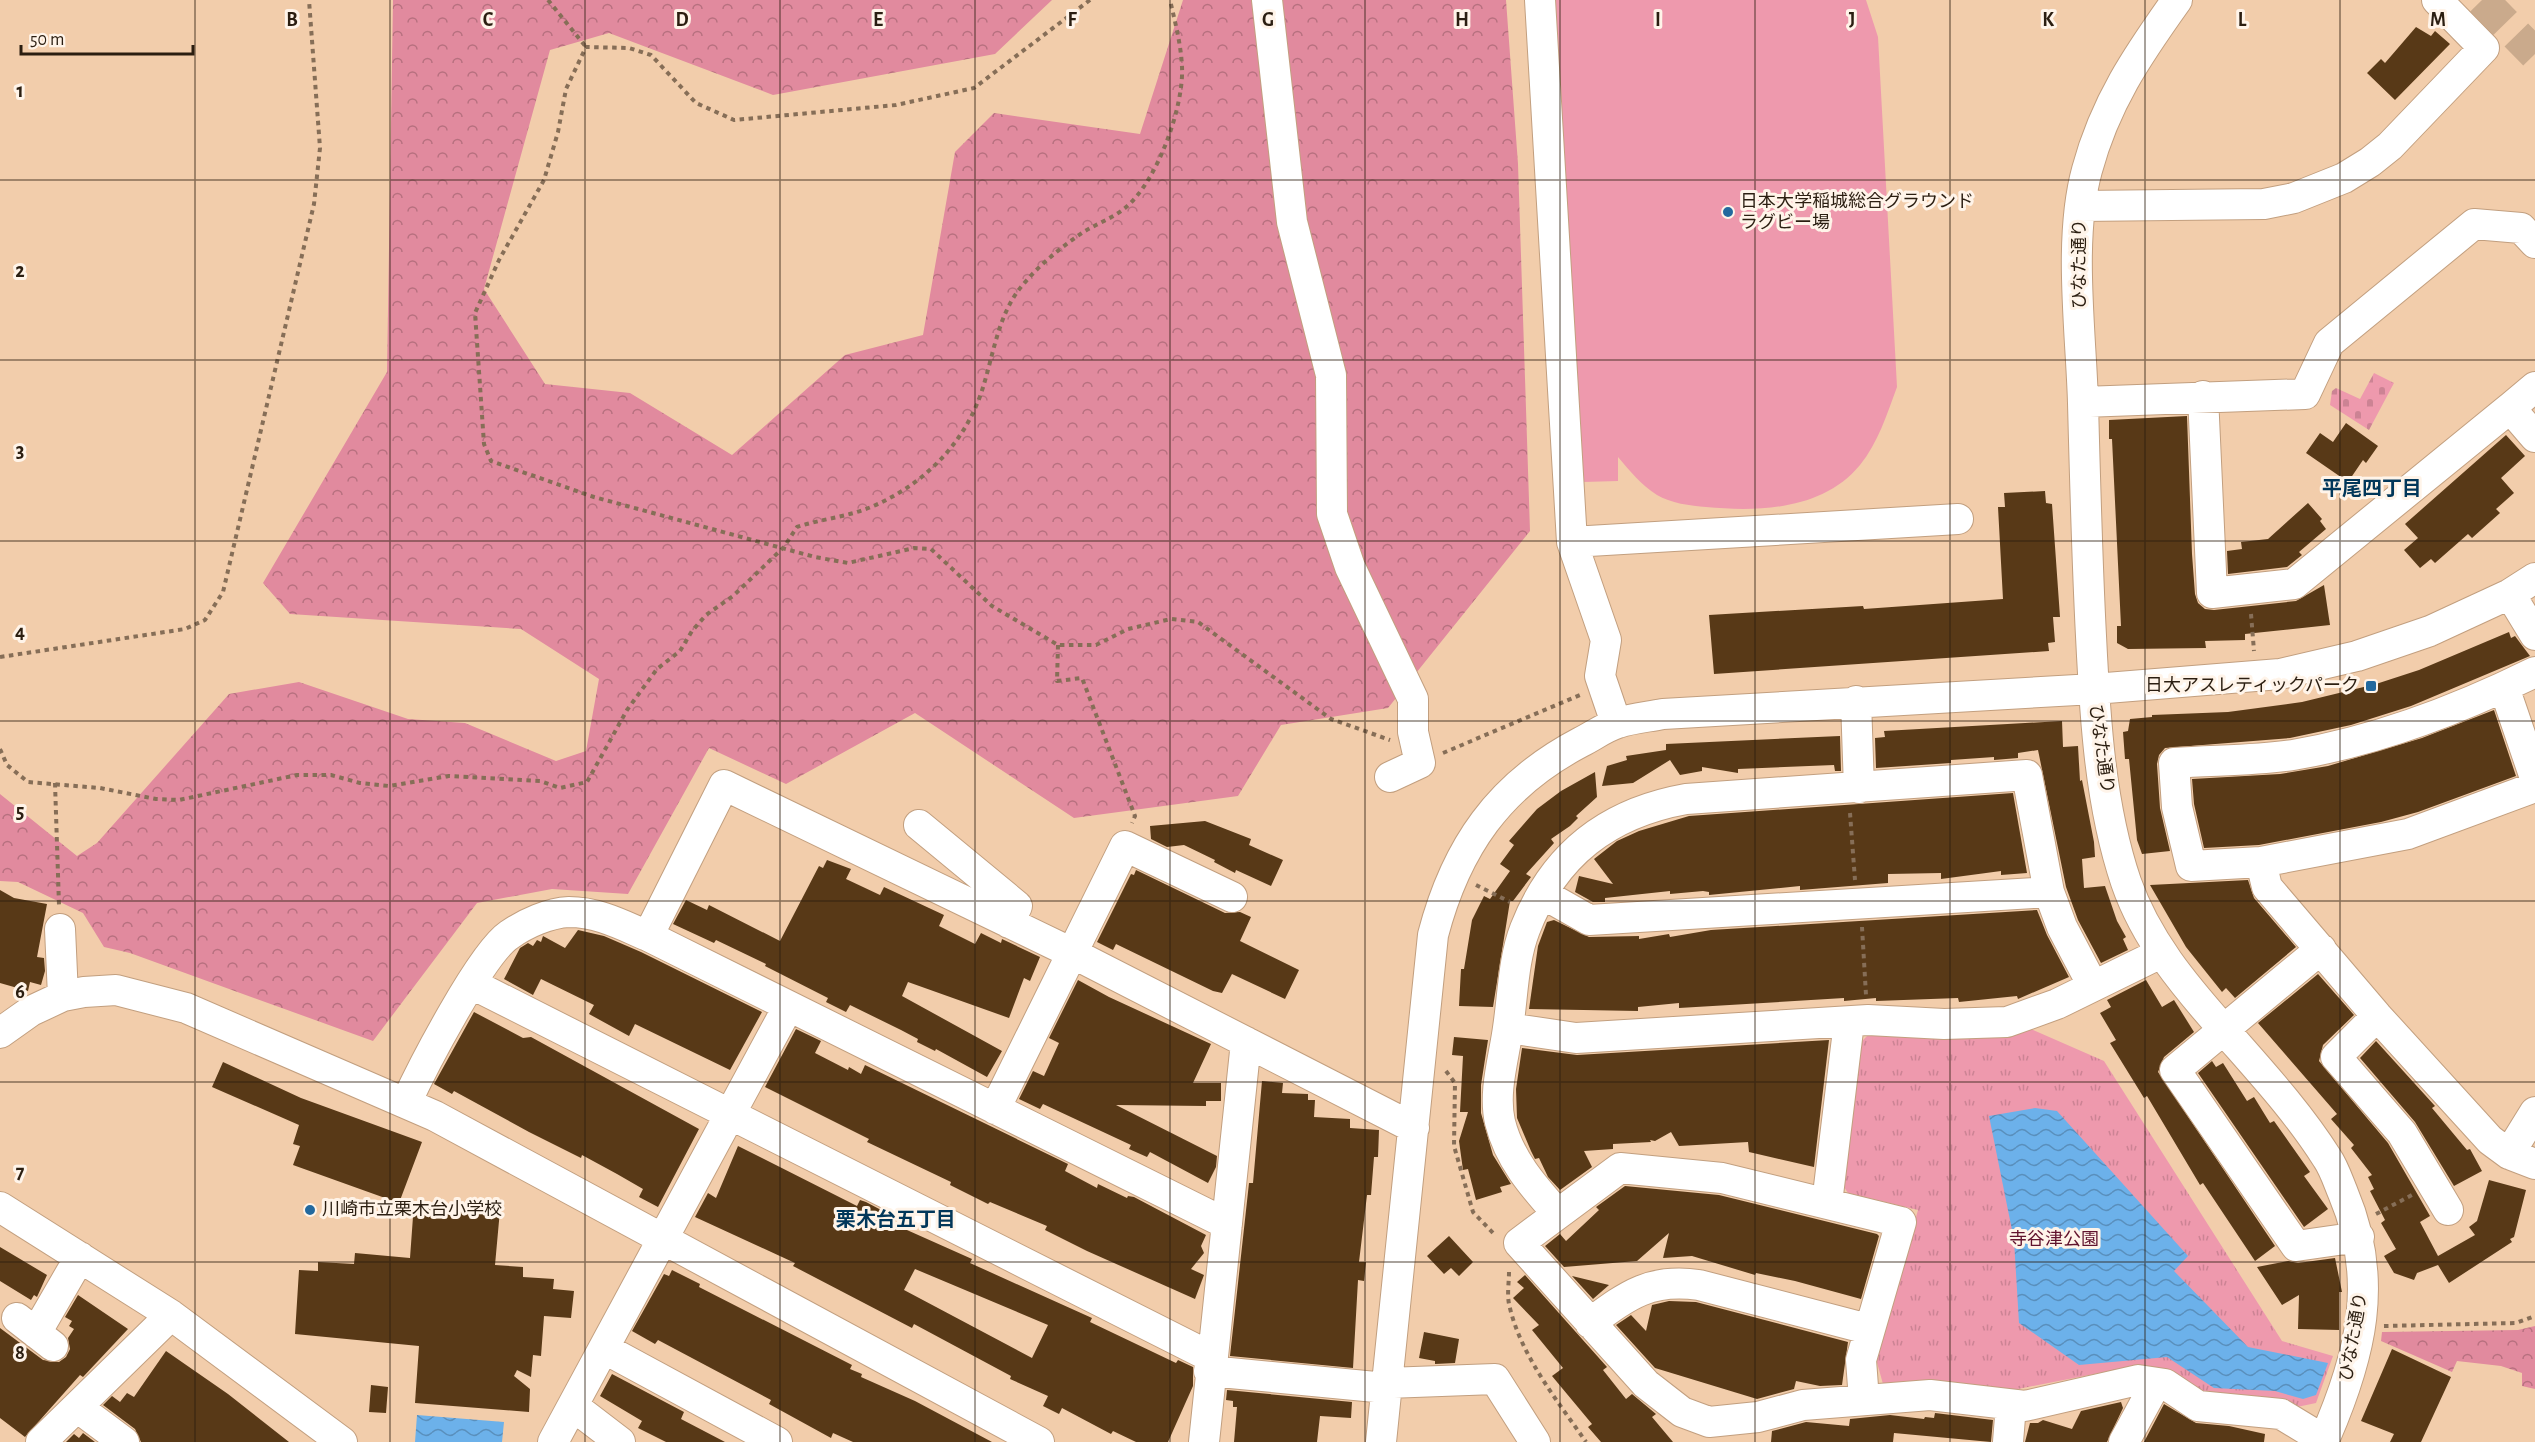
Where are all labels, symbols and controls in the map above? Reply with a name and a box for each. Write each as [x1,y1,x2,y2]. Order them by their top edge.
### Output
text: B [286,10,298,30]
text: C [483,10,494,30]
text: D [675,10,689,30]
text: E [873,10,883,30]
text: F [1067,10,1077,30]
text: G [1262,10,1274,30]
text: H [1455,10,1469,30]
text: I [1655,10,1661,30]
text: J [1849,10,1855,30]
text: K [2042,10,2054,30]
text: L [2238,10,2247,30]
text: M [2430,10,2446,30]
scale bar [21,18,194,56]
text: 50 m [30,31,64,49]
text: 1 [16,81,24,101]
place label: 日本大学稲城総合グラウンド ラグビー場 [1740,191,1974,232]
marker: 日本大学稲城総合グラウンド ラグビー場 [1721,205,1735,219]
street label: ひなた通り [2070,219,2089,309]
text: 2 [15,261,25,281]
text: 3 [16,441,24,461]
district label: 平尾四丁目 [2322,479,2422,499]
text: 4 [15,622,25,642]
place label: 日大アスレティックパーク [2145,676,2359,695]
marker: 日大アスレティックパーク [2364,679,2378,693]
street label: ひなた通り [2086,703,2117,795]
text: 5 [16,802,24,822]
text: 6 [15,982,25,1002]
text: 7 [16,1162,25,1182]
place label: 川崎市立栗木台小学校 [322,1199,502,1219]
marker: 川崎市立栗木台小学校 [303,1203,317,1217]
district label: 栗木台五丁目 [836,1209,956,1230]
park label: 寺谷津公園 [2009,1230,2099,1249]
street label: ひなた通り [2336,1291,2371,1383]
text: 8 [15,1343,25,1363]

